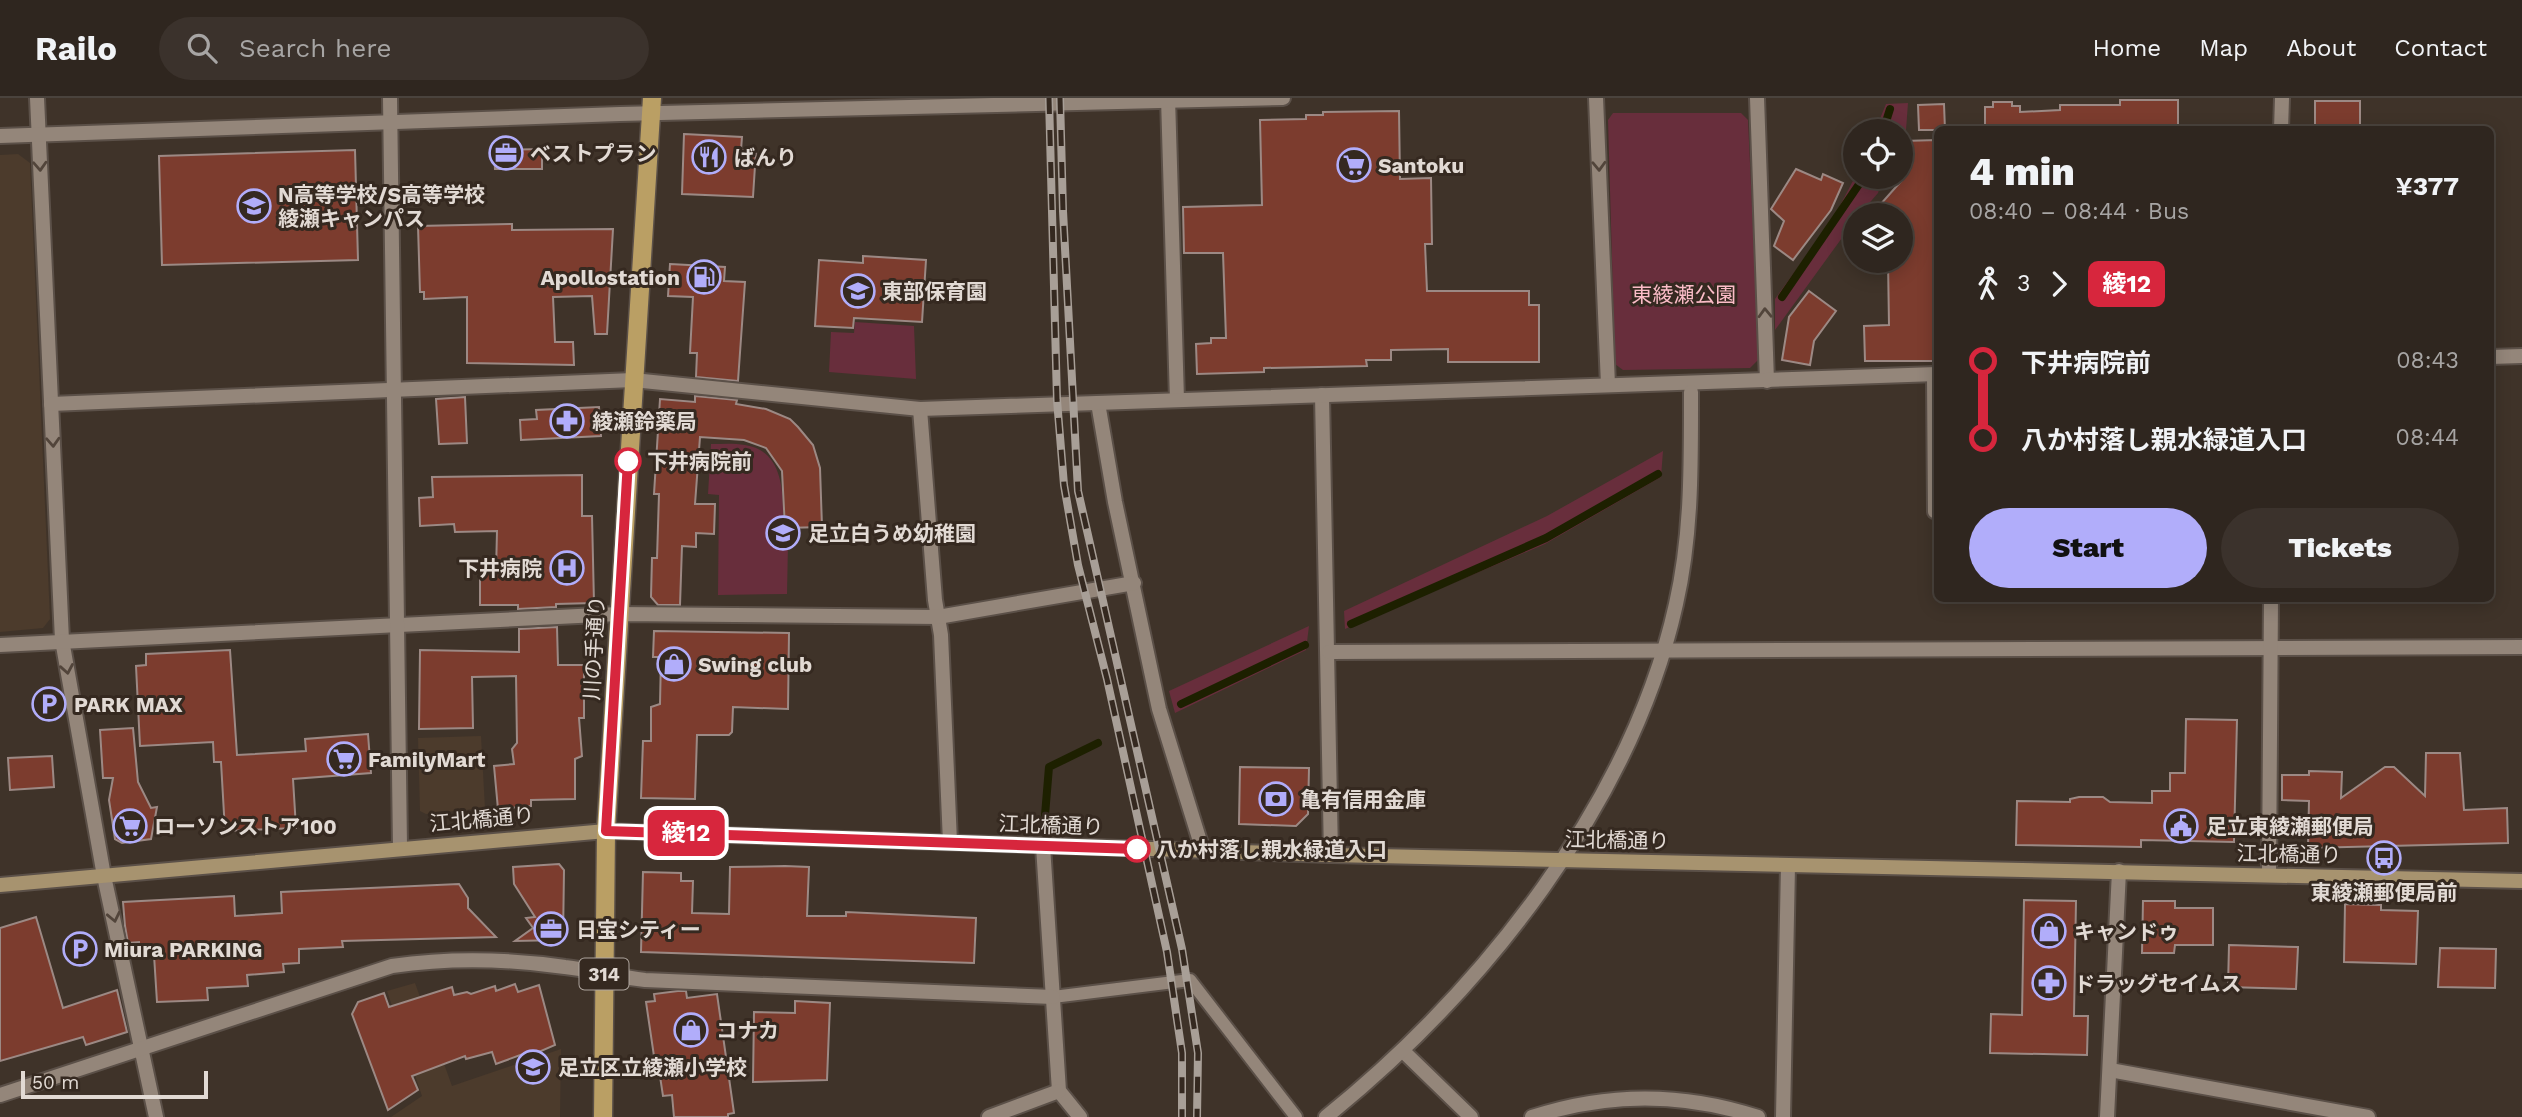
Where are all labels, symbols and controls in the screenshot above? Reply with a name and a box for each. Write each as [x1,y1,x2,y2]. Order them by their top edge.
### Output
search box [159,17,649,80]
text: Railo [35,29,117,68]
icon: search [183,29,221,67]
text: Search here [239,33,391,63]
text: Home [2093,34,2161,62]
text: Map [2199,34,2248,62]
text: About [2286,34,2356,62]
text: Contact [2394,34,2487,62]
map controls [1843,119,1913,273]
button: locate [1843,119,1913,189]
office icon: ベストプラン [487,134,525,172]
restaurant icon: ばんり [690,138,728,176]
place label: ベストプラン [530,141,656,166]
place label: ばんり [734,145,797,170]
supermarket icon: Santoku [1335,146,1373,184]
text: 4 min [1969,150,2075,194]
place label: Santoku [1378,153,1464,178]
one-way arrow [32,161,47,172]
one-way arrow [1592,161,1607,172]
text: ¥377 [2395,171,2459,201]
place label: N高等学校/S高等学校 綾瀬キャンパス [278,182,485,231]
school or university icon: N高等学校/S高等学校 綾瀬キャンパス [235,187,273,225]
text: 08:40 – 08:44 · Bus [1969,198,2189,225]
button: layers [1843,203,1913,273]
fuel station icon: Apollostation [685,258,723,296]
place label: Apollostation [541,265,680,290]
icon: walk [1969,265,2007,303]
icon: forward [2040,265,2078,303]
text: 3 [2017,270,2030,297]
text: 綾12 [2102,270,2151,298]
school or university icon: 東部保育園 [839,272,877,310]
place label: 東部保育園 [882,279,987,304]
park label: 東綾瀬公園 [1632,282,1737,307]
one-way arrow [1757,307,1773,317]
text: 08:43 [2396,347,2459,374]
text: 下井病院前 [2021,348,2151,378]
pharmacy icon: 綾瀬鈴薬局 [548,402,586,440]
place label: 綾瀬鈴薬局 [592,409,697,434]
text: 08:44 [2396,424,2459,451]
text: 八か村落し親水緑道入口 [2021,425,2307,455]
one-way arrow [45,437,60,448]
marker: 下井病院前 [615,448,641,474]
place label: 下井病院前 [647,449,752,474]
button: Start [1969,508,2207,588]
button: Tickets [2221,508,2459,588]
school or university icon: 足立白うめ幼稚園 [764,514,802,552]
place label: 足立白うめ幼稚園 [808,521,976,546]
hospital icon: 下井病院 [548,549,586,587]
place label: 下井病院 [458,556,542,581]
street label: 川の手通り [579,595,609,701]
shop icon: Swing club [655,645,693,683]
place label: Swing club [698,652,812,677]
one-way arrow [59,663,74,675]
parking icon: PARK MAX [30,685,68,723]
place label: PARK MAX [74,692,183,717]
supermarket icon: FamilyMart [325,740,363,778]
place label: FamilyMart [368,747,485,772]
bank icon: 亀有信用金庫 [1257,780,1295,818]
place label: 亀有信用金庫 [1300,787,1426,812]
street label: 江北橋通り [429,802,535,836]
supermarket icon: ローソンストア100 [111,807,149,845]
public building icon: 足立東綾瀬郵便局 [2162,807,2200,845]
line badge: 綾12 [646,810,726,856]
street label: 江北橋通り [998,811,1104,839]
place label: ローソンストア100 [154,814,337,839]
place label: 足立東綾瀬郵便局 [2206,814,2374,839]
text: 綾12 [662,819,710,847]
street label: 江北橋通り [1564,827,1670,853]
marker: 八か村落し親水緑道入口 [1124,836,1150,862]
place label: 八か村落し親水緑道入口 [1156,837,1387,862]
bus stop icon: 東綾瀬郵便局前 [2365,839,2403,877]
street label: 江北橋通り [2236,841,2342,867]
place label: 東綾瀬郵便局前 [2311,880,2458,905]
office icon: 日宝シティー [532,910,570,948]
one-way arrow [105,911,120,923]
shop icon: キャンドゥ [2030,912,2068,950]
place label: 日宝シティー [576,917,701,942]
place label: キャンドゥ [2074,919,2179,944]
parking icon: Miura PARKING [61,930,99,968]
place label: Miura PARKING [104,937,262,962]
road number: 314 [580,958,628,989]
pharmacy icon: ドラッグセイムス [2030,964,2068,1002]
place label: ドラッグセイムス [2074,971,2242,996]
shop icon: コナカ [672,1011,710,1049]
place label: コナカ [716,1018,779,1043]
school or university icon: 足立区立綾瀬小学校 [514,1048,552,1086]
place label: 足立区立綾瀬小学校 [558,1055,747,1080]
scale bar [21,1068,208,1100]
text: 50 m [32,1071,79,1094]

